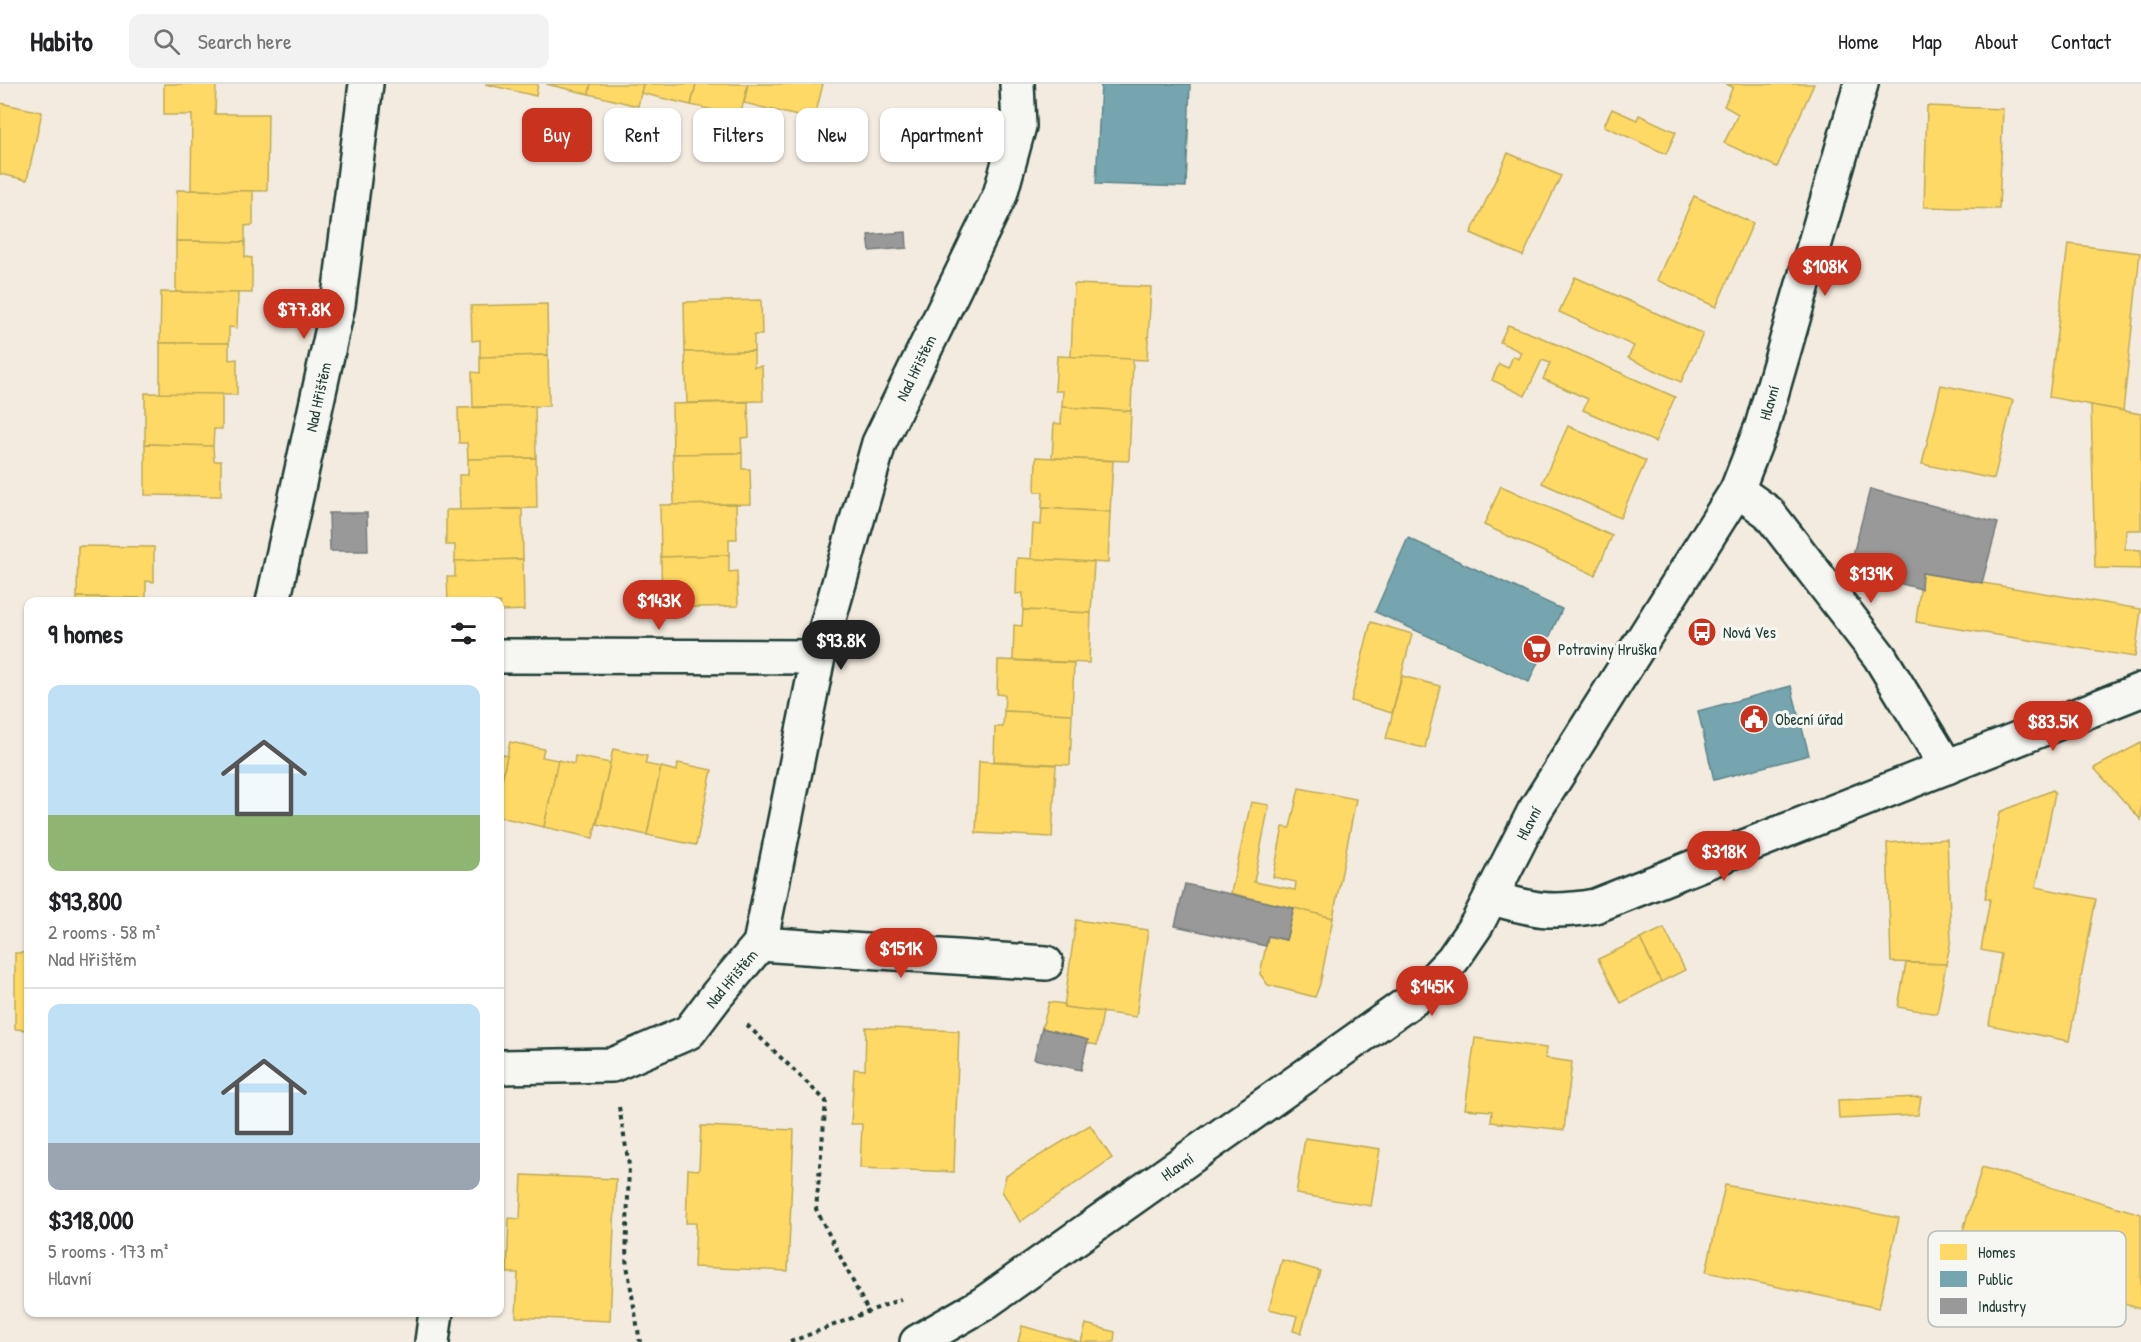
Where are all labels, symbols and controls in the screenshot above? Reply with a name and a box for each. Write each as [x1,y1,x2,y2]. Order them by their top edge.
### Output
search box [129,14,549,68]
text: Habito [30,22,93,60]
icon: search [150,25,183,58]
text: Search here [198,26,292,56]
text: Home [1838,27,1879,56]
text: Map [1912,27,1942,56]
text: About [1975,27,2018,56]
text: Contact [2051,27,2111,56]
chip: Buy [522,108,592,162]
chip: Rent [604,108,681,162]
chip: Filters [693,108,784,162]
chip: New [796,108,868,162]
chip: Apartment [880,108,1004,162]
pin: $108K [1783,246,1867,297]
text: $108K [1802,252,1848,279]
pin: $77.8K [255,289,353,340]
text: $77.8K [277,295,331,322]
street label: Nad Hřištěm [890,331,941,404]
street label: Nad Hřištěm [300,360,336,434]
street label: Hlavní [1753,383,1784,423]
pin: $139K [1829,553,1913,604]
text: $139K [1849,559,1893,586]
pin: $143K [617,580,701,631]
text: $143K [637,586,681,613]
text: 9 homes [48,616,123,651]
bus stop icon: Nová Ves [1686,616,1718,648]
icon: filters [447,617,480,650]
pin: $93.8K [792,620,890,671]
place label: Nová Ves [1723,621,1776,643]
text: $93.8K [816,626,866,653]
supermarket icon: Potraviny Hruška [1521,633,1553,665]
place label: Potraviny Hruška [1558,638,1657,660]
pin: $83.5K [2004,701,2102,752]
public building icon: Obecní úřad [1738,703,1770,735]
text: $83.5K [2028,707,2078,734]
place label: Obecní úřad [1775,708,1843,730]
icon: home [210,724,318,832]
street label: Hlavní [1511,802,1546,844]
pin: $318K [1682,831,1766,882]
text: $318K [1701,837,1747,864]
text: $93,800 [48,883,122,918]
text: 2 rooms · 58 m² [48,918,160,945]
pin: $151K [859,928,943,979]
text: $151K [879,934,923,961]
street label: Nad Hřištěm [700,944,762,1013]
text: Nad Hřištěm [48,945,137,972]
pin: $145K [1390,966,1474,1017]
text: $145K [1410,972,1454,999]
icon: home [210,1043,318,1151]
street label: Hlavní [1156,1147,1198,1186]
text: $318,000 [48,1202,134,1237]
legend [1928,1231,2126,1327]
text: 5 rooms · 173 m² [48,1237,168,1264]
text: Homes [1978,1241,2015,1263]
text: Hlavní [48,1264,92,1291]
text: Public [1978,1268,2014,1290]
text: Industry [1978,1295,2026,1317]

